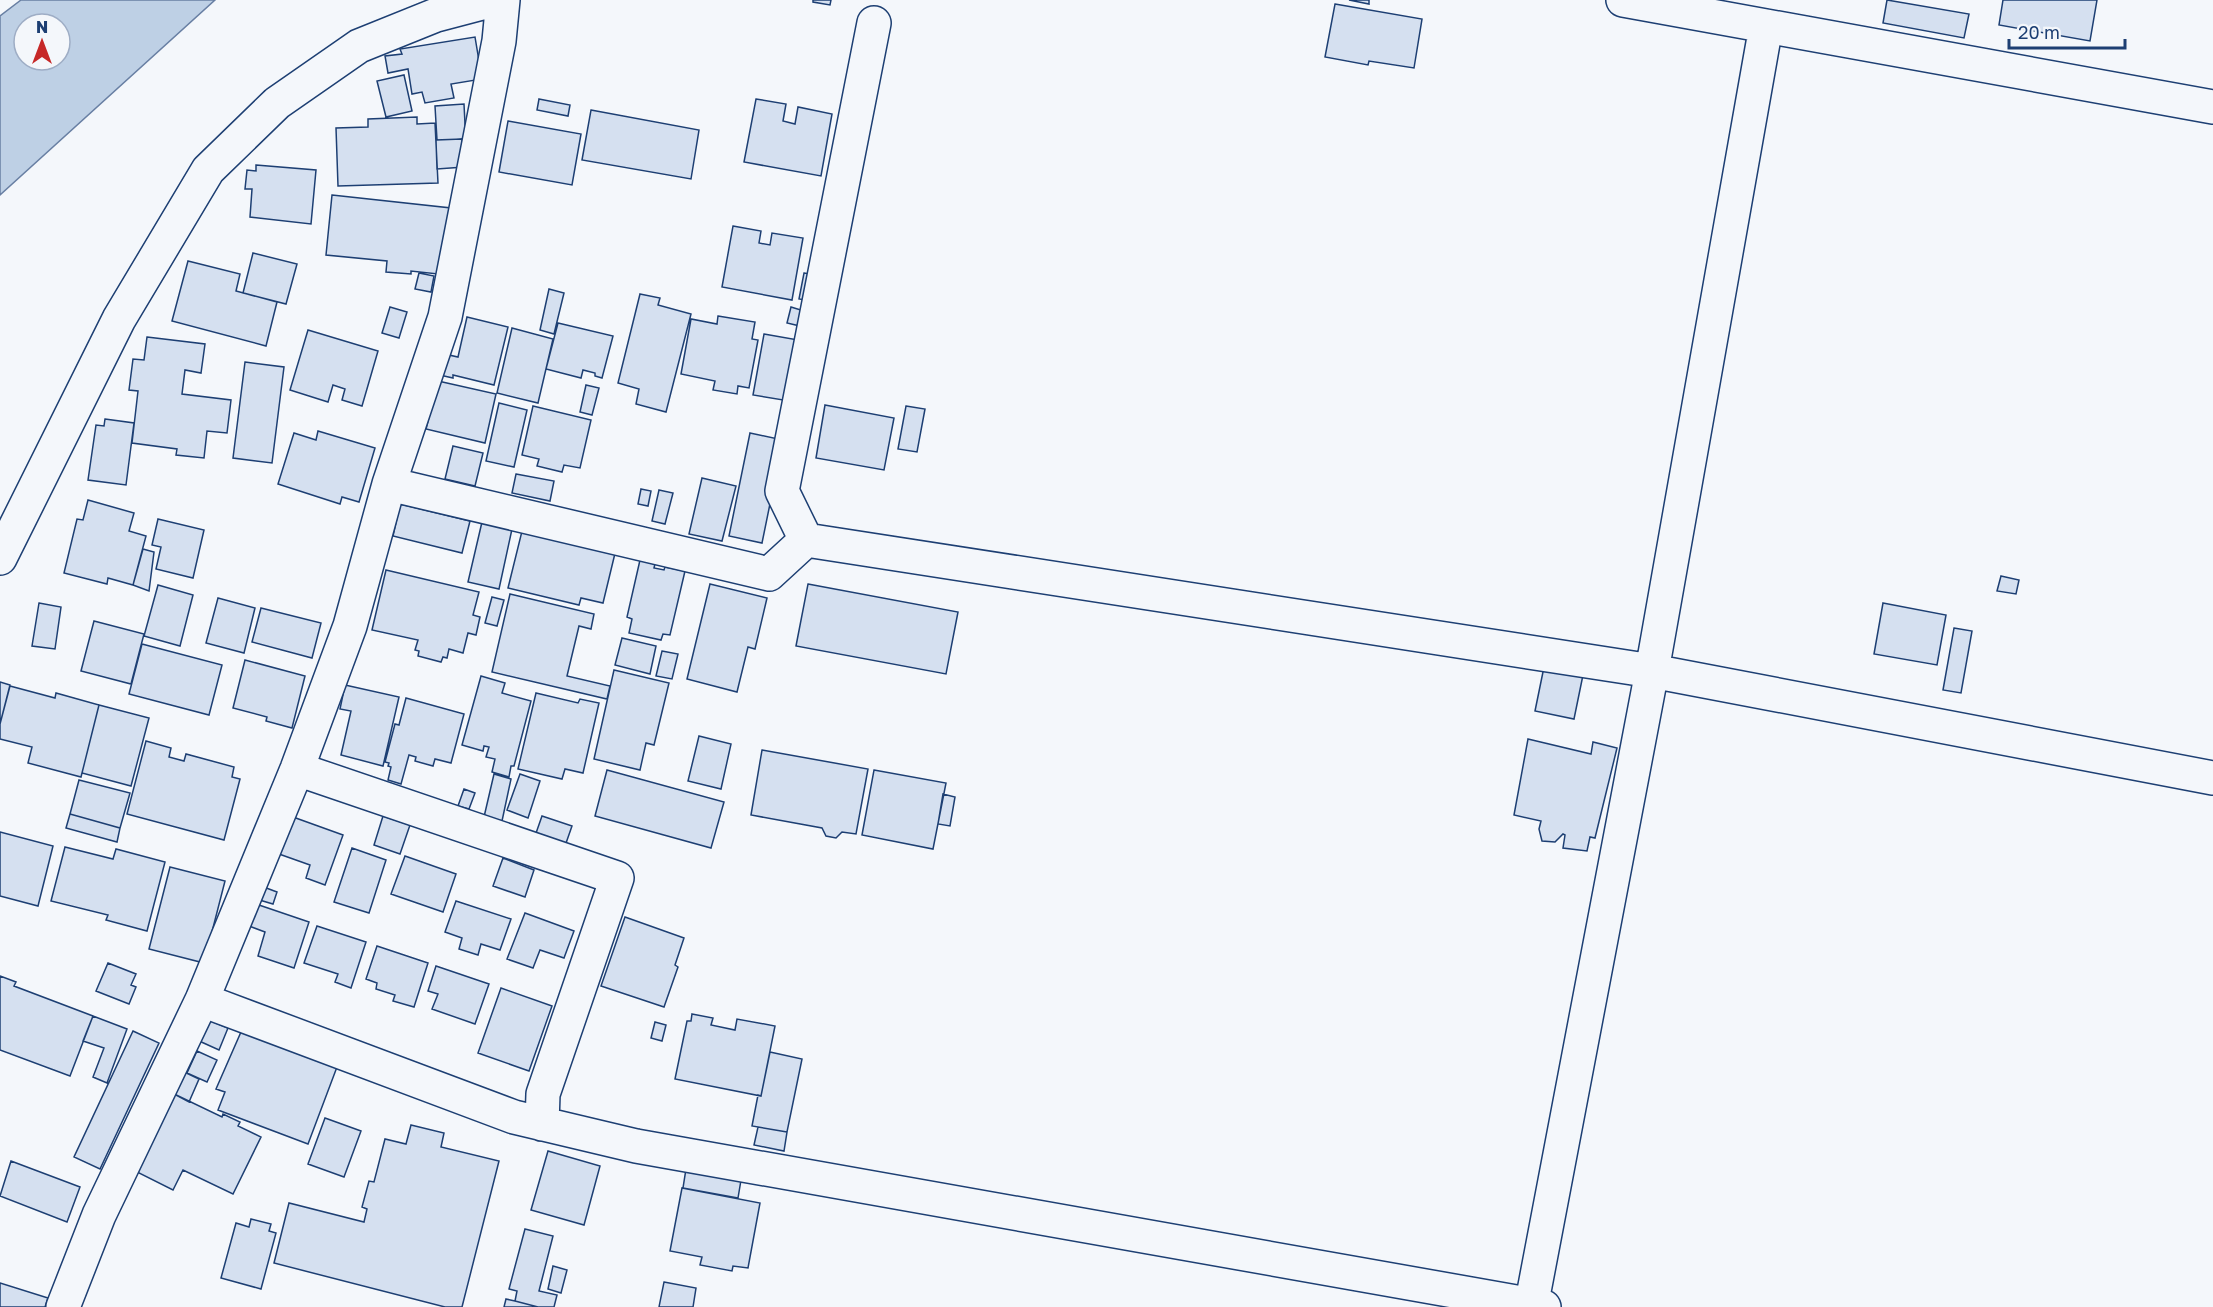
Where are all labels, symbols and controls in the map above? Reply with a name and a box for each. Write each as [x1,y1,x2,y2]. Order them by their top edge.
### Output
north arrow [12,12,72,72]
scale bar [2009,12,2124,50]
text: N [36,17,48,37]
text: 20 m [2018,21,2060,43]

